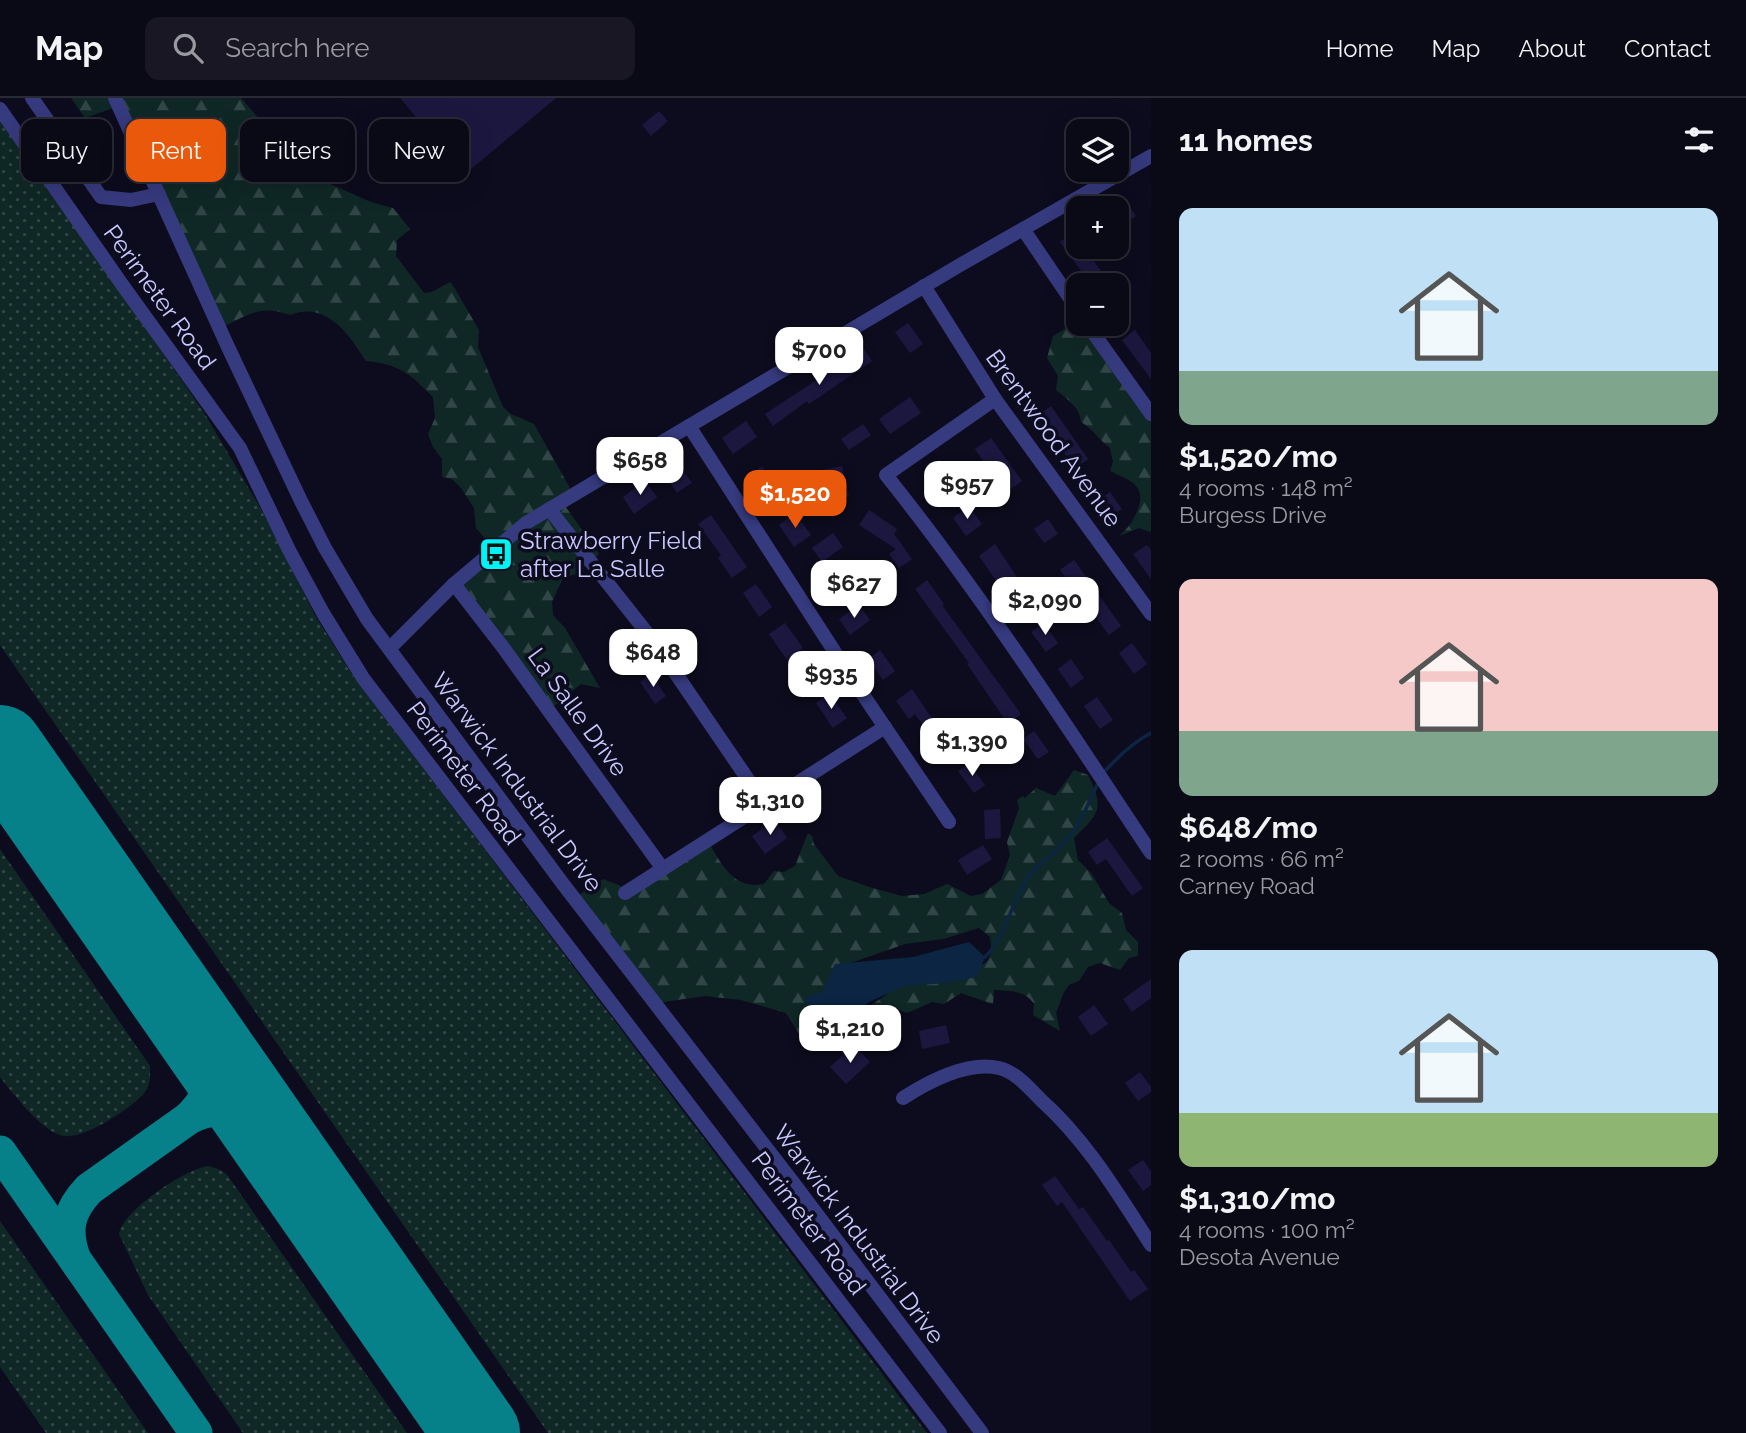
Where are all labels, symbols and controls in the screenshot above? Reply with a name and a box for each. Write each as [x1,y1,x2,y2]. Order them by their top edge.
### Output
search box [145,17,635,80]
text: Map [35,29,103,68]
icon: search [169,29,207,67]
text: Search here [225,33,370,63]
text: Home [1326,34,1394,63]
text: Map [1432,34,1480,63]
text: About [1518,34,1586,63]
text: Contact [1624,34,1711,63]
chip: Buy [21,119,112,182]
chip: Rent [126,119,226,182]
chip: Filters [240,119,355,182]
chip: New [369,119,469,182]
map controls [1066,119,1129,336]
button: layers [1066,119,1129,182]
icon: filters [1680,121,1718,159]
text: 11 homes [1179,123,1313,158]
button: + [1066,196,1129,259]
street label: Perimeter Road [98,219,222,375]
icon: home [1386,253,1512,379]
button: − [1066,273,1129,336]
pin: $700 [778,328,860,387]
text: $700 [791,336,847,363]
street label: Brentwood Avenue [980,344,1128,532]
pin: $658 [599,438,681,497]
text: $1,520/mo [1179,439,1338,474]
text: $658 [612,446,668,473]
pin: $957 [926,462,1008,521]
pin: $1,520 [738,470,852,530]
text: $957 [940,470,994,497]
text: 4 rooms · 148 m² [1179,474,1353,501]
text: $1,520 [759,479,831,506]
text: Burgess Drive [1179,501,1326,528]
place label: Strawberry Field after La Salle [520,526,702,583]
bus stop icon: Strawberry Field after La Salle [477,535,515,573]
pin: $627 [813,560,895,620]
text: $627 [827,569,881,596]
pin: $2,090 [988,578,1102,637]
text: $2,090 [1008,586,1082,613]
icon: home [1386,624,1512,750]
pin: $648 [612,630,694,689]
text: $648 [625,638,681,665]
street label: La Salle Drive [522,642,634,782]
pin: $935 [790,652,872,711]
text: $935 [804,660,858,687]
street label: Warwick Industrial Drive [425,667,609,897]
street label: Perimeter Road [401,696,527,850]
pin: $1,390 [915,718,1029,778]
text: $1,390 [936,727,1008,754]
pin: $1,310 [713,778,827,837]
text: $1,310 [735,786,805,813]
text: $648/mo [1179,810,1318,845]
text: 2 rooms · 66 m² [1179,845,1344,872]
text: Carney Road [1179,872,1315,899]
icon: home [1386,995,1512,1121]
pin: $1,210 [793,1006,907,1065]
text: $1,210 [815,1014,885,1041]
street label: Warwick Industrial Drive [767,1119,951,1349]
street label: Perimeter Road [746,1146,872,1300]
text: $1,310/mo [1179,1181,1336,1216]
text: 4 rooms · 100 m² [1179,1216,1355,1243]
text: Desota Avenue [1179,1243,1340,1270]

